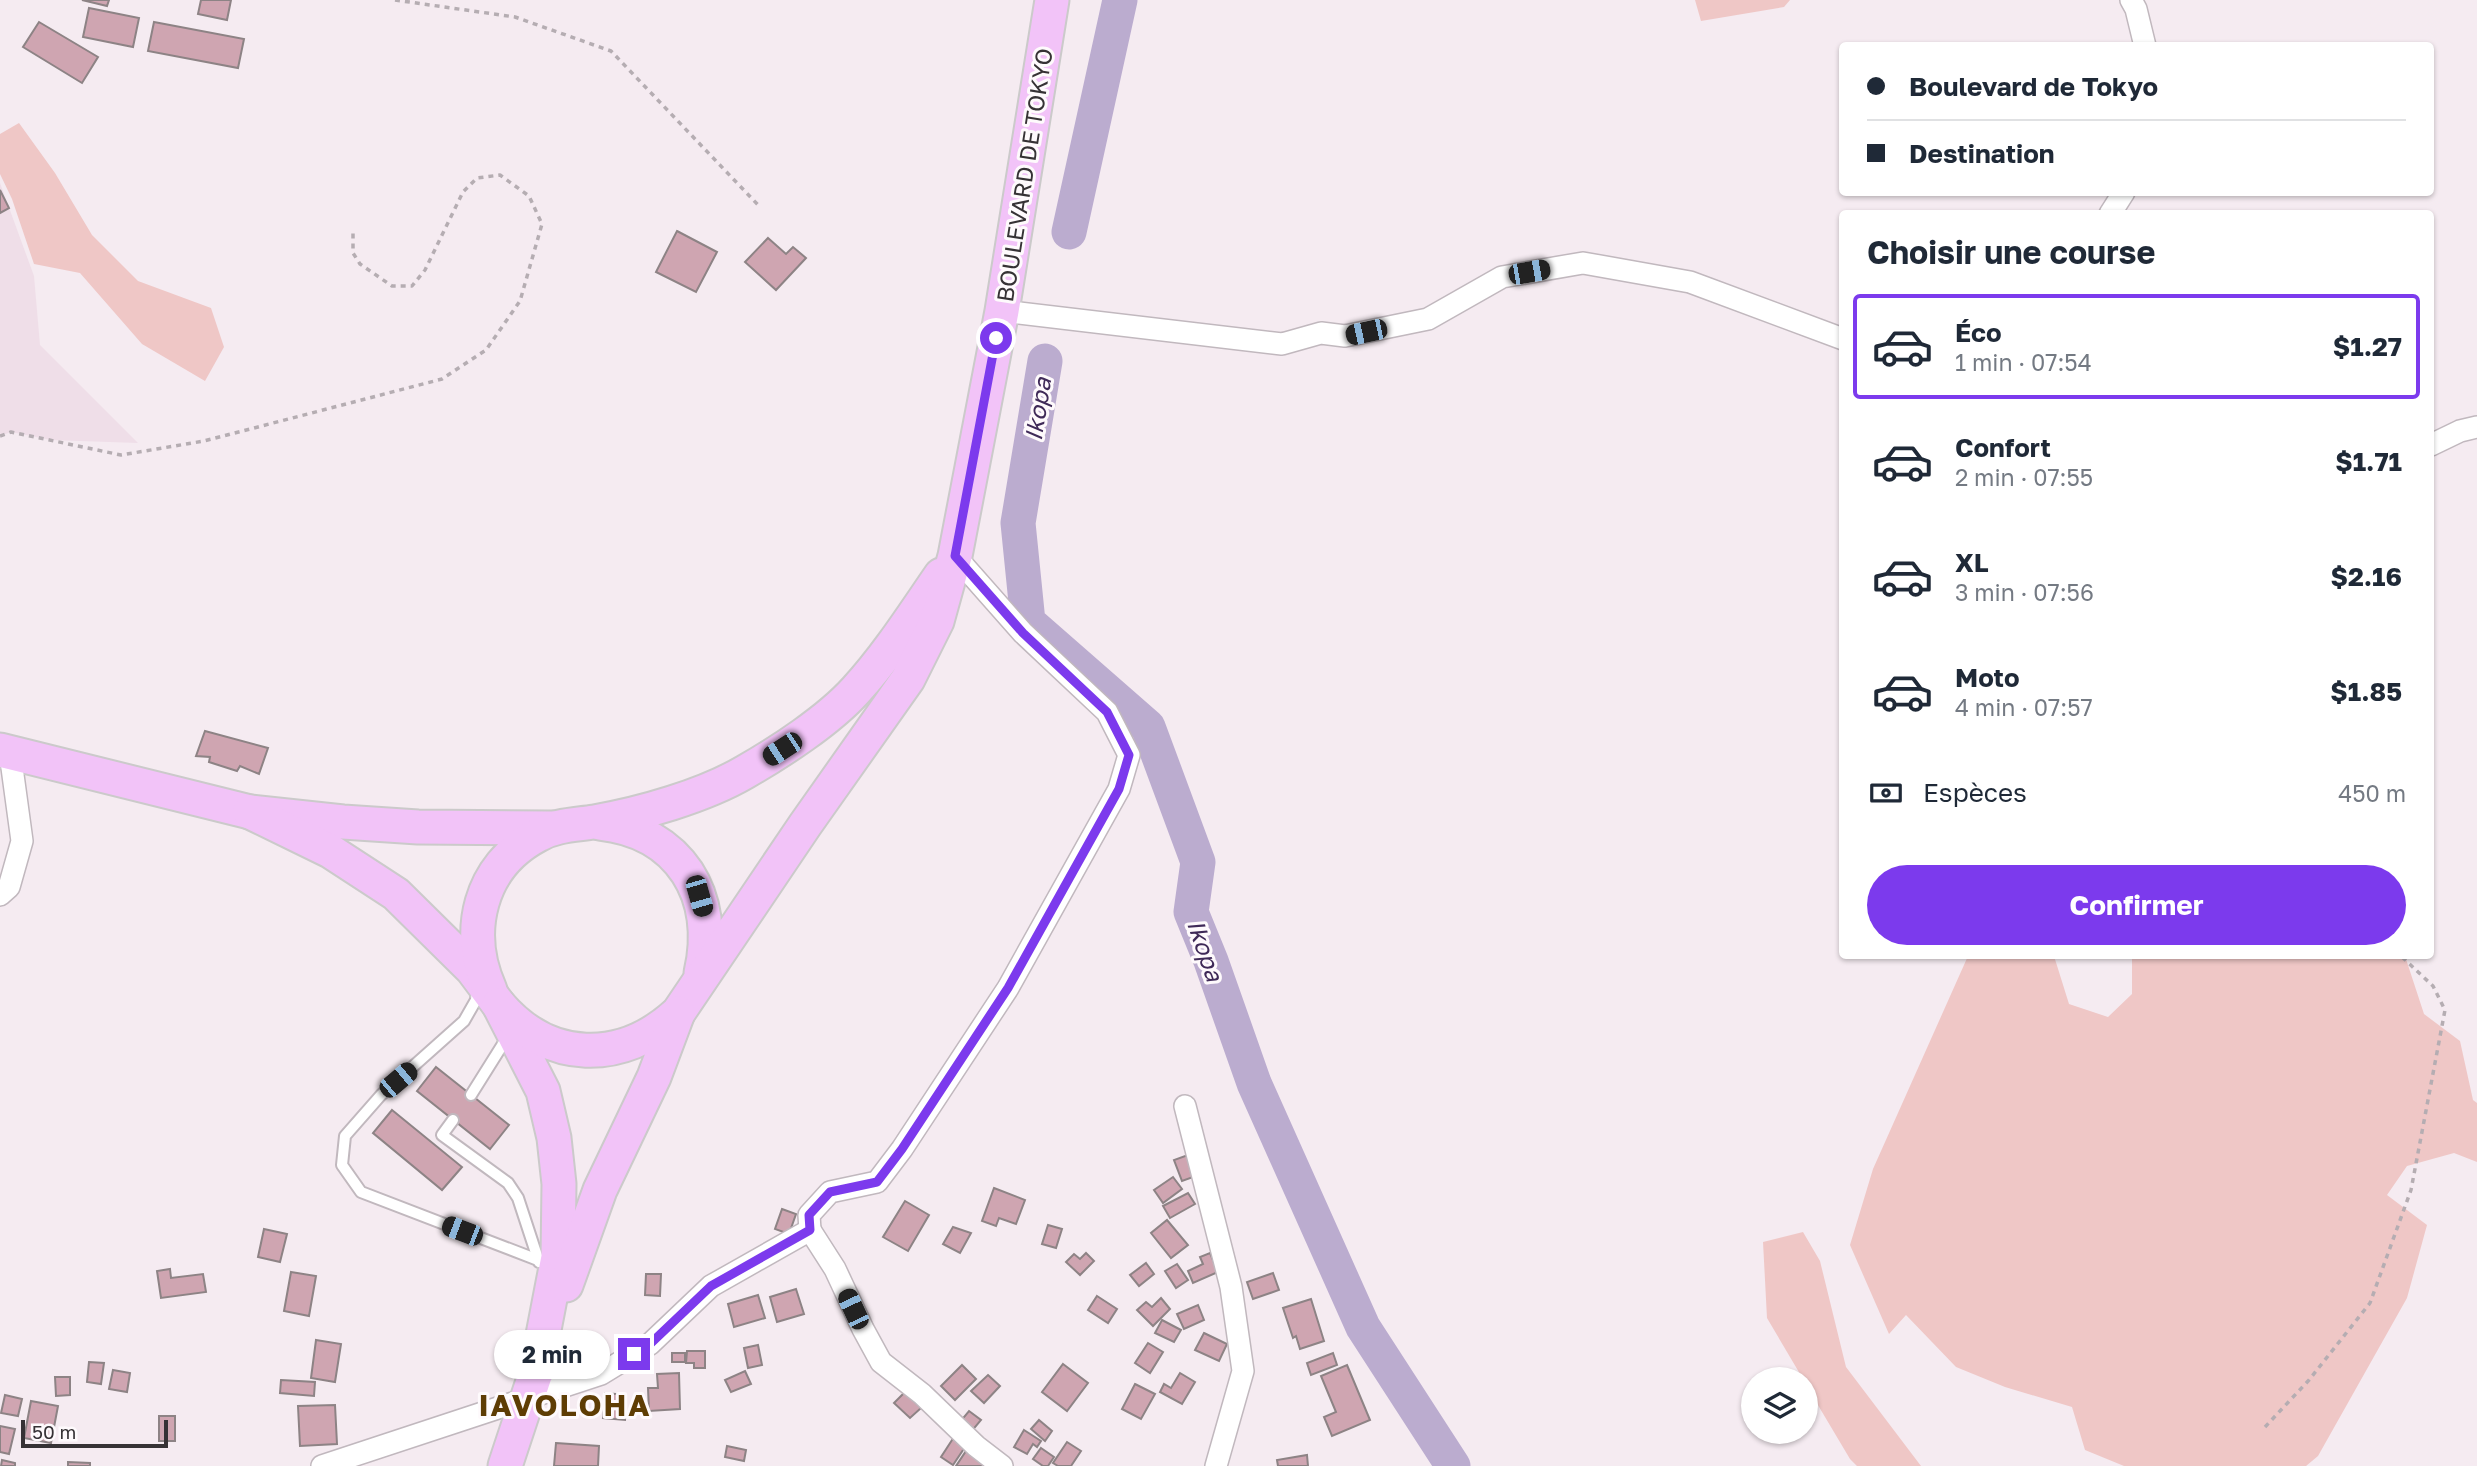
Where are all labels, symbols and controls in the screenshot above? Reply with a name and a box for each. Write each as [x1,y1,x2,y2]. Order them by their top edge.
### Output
street label: BOULEVARD DE TOKYO [990,46,1058,304]
text: Boulevard de Tokyo [1909,71,2158,102]
text: Destination [1909,138,2055,169]
text: Choisir une course [1867,233,2155,271]
car [1507,258,1552,286]
icon: car [1871,315,1934,378]
car [1344,317,1389,347]
text: Éco [1955,317,2002,348]
route start [980,322,1012,354]
text: $1.27 [2333,331,2402,362]
text: 1 min · 07:54 [1955,348,2092,376]
water label: Ikopa [1018,374,1057,443]
icon: car [1871,430,1934,493]
text: Confort [1955,432,2051,463]
text: $1.71 [2335,446,2402,477]
text: 2 min · 07:55 [1955,463,2093,491]
icon: car [1871,545,1934,608]
text: XL [1955,547,1989,578]
text: $2.16 [2330,561,2402,592]
text: 3 min · 07:56 [1955,578,2094,606]
icon: car [1871,660,1934,723]
text: Moto [1955,662,2020,693]
text: $1.85 [2330,676,2402,707]
text: 4 min · 07:57 [1955,693,2093,721]
car [759,729,806,769]
icon: cash [1867,774,1905,812]
text: Espèces [1923,777,2027,808]
text: 450 m [2338,779,2406,807]
button: Confirmer [1867,865,2406,945]
car [684,873,715,919]
water label: Ikopa [1182,915,1230,986]
car [376,1058,421,1102]
car [439,1214,486,1248]
car [835,1286,872,1332]
callout: 2 min [494,1330,610,1378]
route end [618,1338,650,1370]
text: 2 min [522,1340,582,1368]
map controls [1741,1367,1818,1444]
button: layers [1741,1367,1818,1444]
district label: IAVOLOHA [478,1387,652,1423]
scale bar [21,1417,168,1449]
text: 50 m [32,1420,76,1443]

